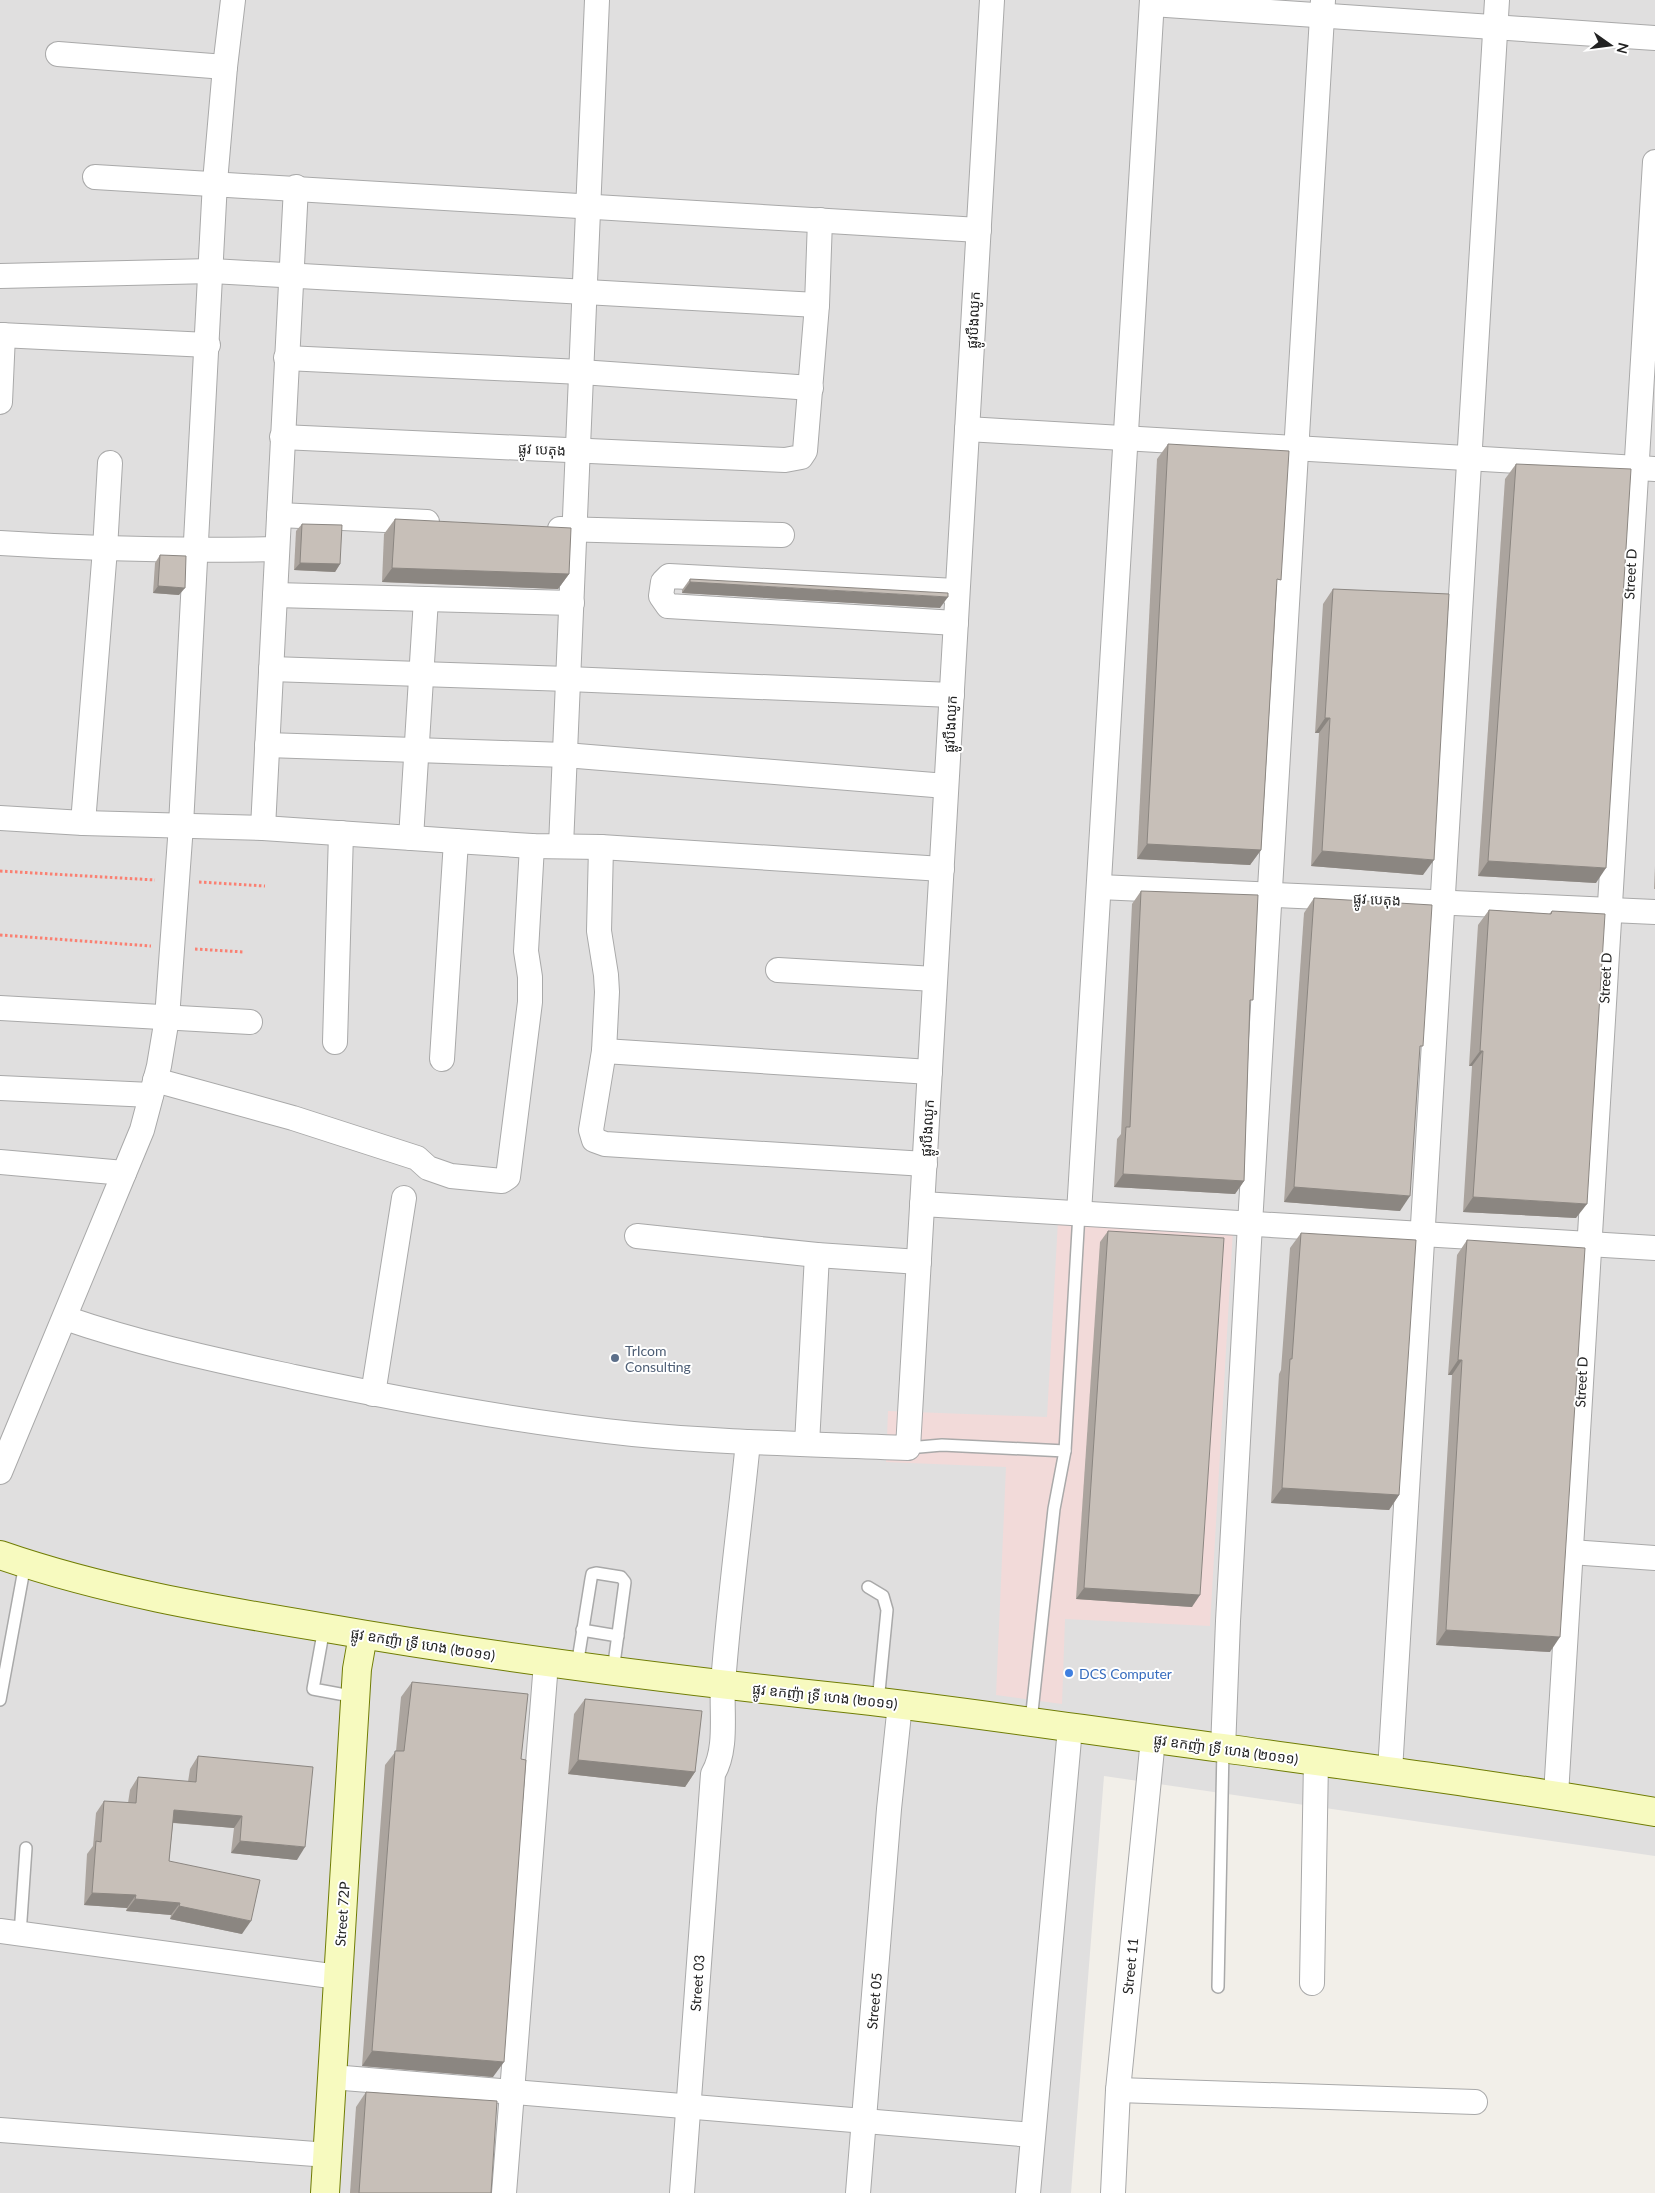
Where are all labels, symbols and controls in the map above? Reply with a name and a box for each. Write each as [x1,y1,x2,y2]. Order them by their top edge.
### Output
north arrow [1585,20,1635,70]
text: N [1614,41,1633,56]
street label: ផ្លូវបឹងឈូក [963,291,987,349]
street label: ផ្លូវ បេតុង [517,439,566,463]
street label: Street D [1620,548,1640,600]
street label: ផ្លូវបឹងឈូក [940,695,964,753]
street label: ផ្លូវ បេតុង [1352,889,1401,913]
street label: Street D [1595,952,1615,1004]
street label: ផ្លូវបឹងឈូក [917,1099,941,1157]
place label: TrIcom Consulting [625,1342,691,1375]
marker: TrIcom Consulting [609,1352,621,1364]
street label: Street D [1571,1356,1591,1408]
street label: ផ្លូវ ឧកញ៉ា ទ្រី ហេង (២០១១) [349,1624,497,1668]
place label: DCS Computer [1079,1665,1172,1682]
marker: DCS Computer [1063,1667,1075,1679]
street label: ផ្លូវ ឧកញ៉ា ទ្រី ហេង (២០១១) [751,1680,899,1716]
street label: ផ្លូវ ឧកញ៉ា ទ្រី ហេង (២០១១) [1152,1730,1300,1772]
street label: Street 72P [331,1881,353,1947]
street label: Street 11 [1119,1937,1141,1995]
street label: Street 03 [687,1954,707,2012]
street label: Street 05 [863,1972,885,2030]

